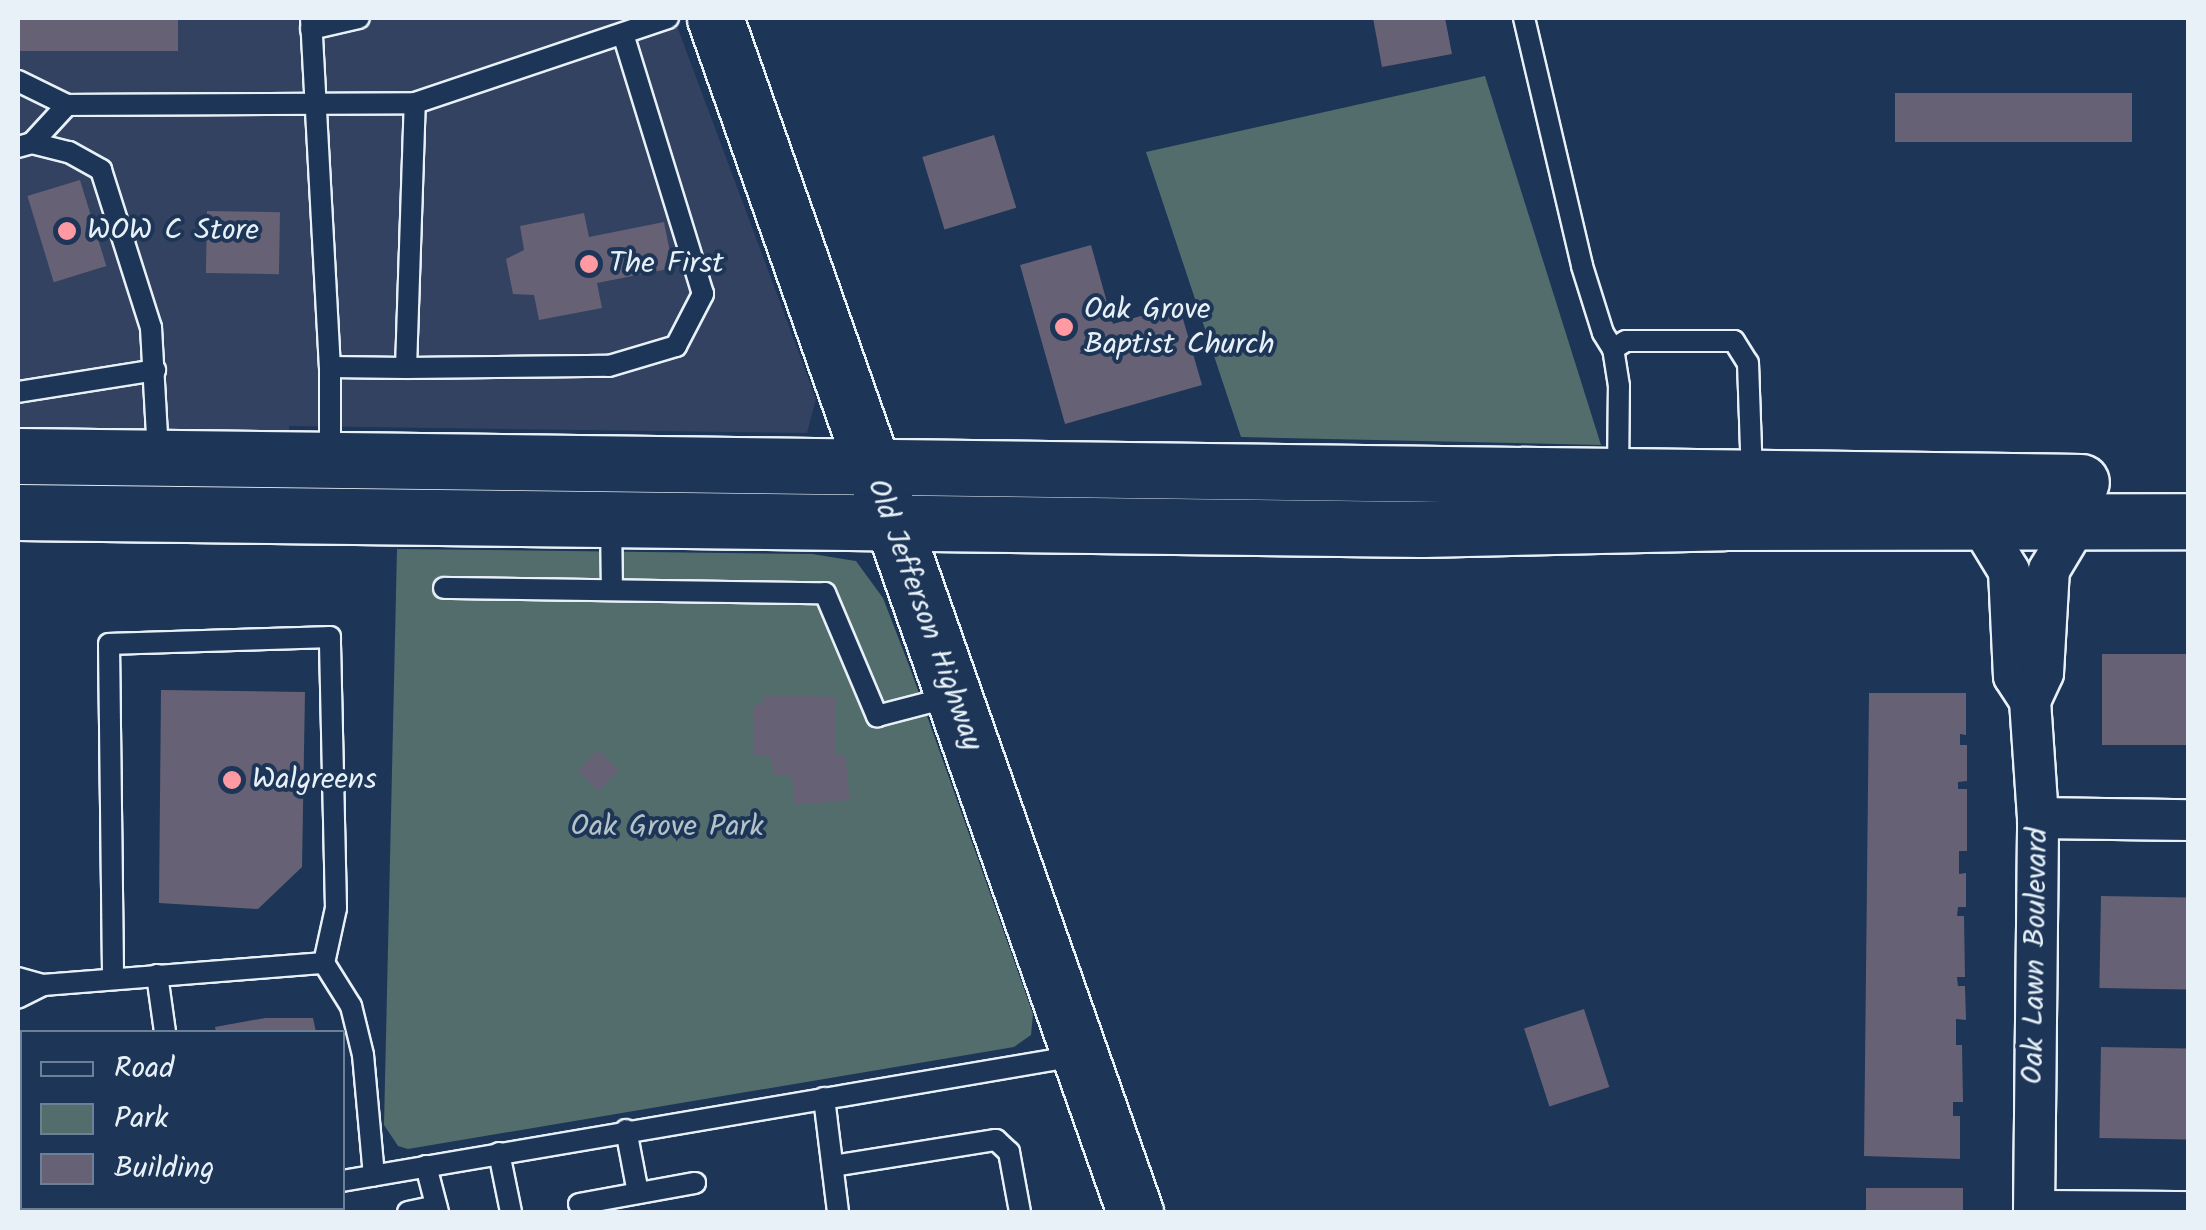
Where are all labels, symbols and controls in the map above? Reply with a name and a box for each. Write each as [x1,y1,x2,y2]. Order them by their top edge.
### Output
place label: WOW C Store [87,213,259,249]
marker: WOW C Store [56,220,78,242]
place label: The First [609,246,724,282]
marker: The First [578,253,600,275]
place label: Oak Grove Baptist Church [1084,292,1275,362]
marker: Oak Grove Baptist Church [1053,316,1075,338]
street label: Old Jefferson Highway [858,474,990,756]
place label: Walgreens [252,762,377,798]
marker: Walgreens [221,769,243,791]
park label: Oak Grove Park [571,809,763,845]
street label: Oak Lawn Boulevard [2016,827,2056,1085]
legend [20,1030,345,1210]
text: Road [114,1045,174,1093]
text: Park [114,1095,168,1143]
text: Building [114,1145,214,1193]

